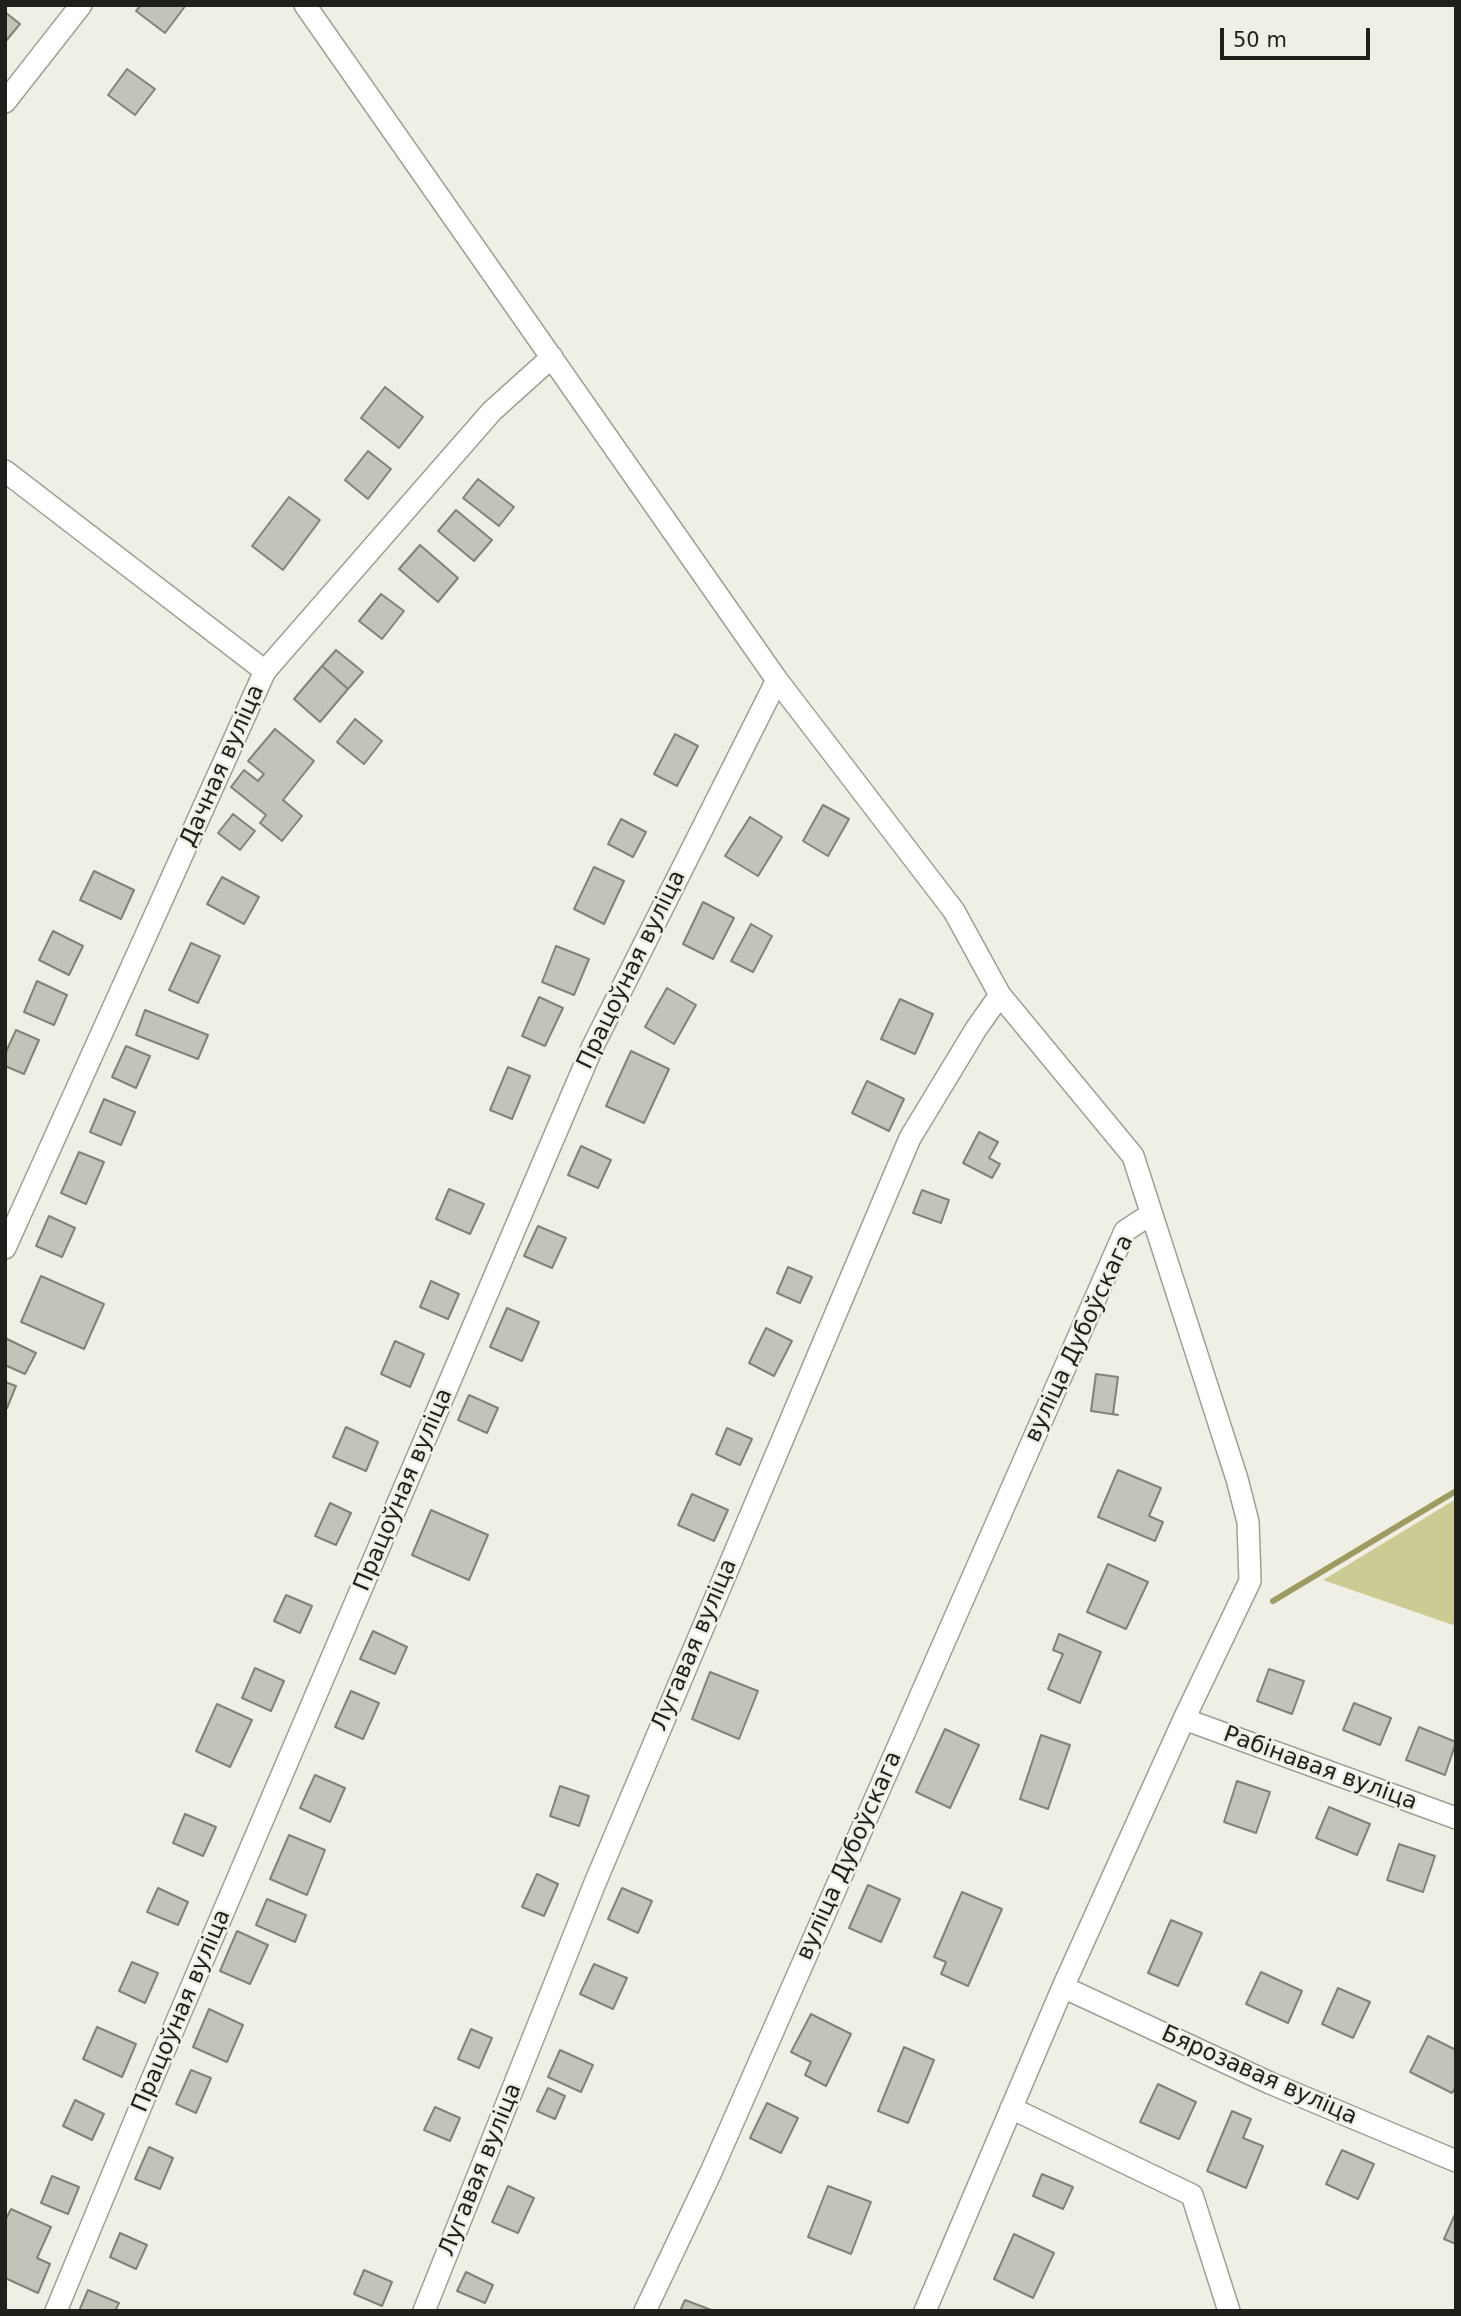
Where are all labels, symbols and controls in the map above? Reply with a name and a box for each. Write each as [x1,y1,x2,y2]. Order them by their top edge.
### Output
scale bar [1223,14,1374,58]
text: 50 m [1233,28,1287,52]
street label: Дачная вуліца [175,681,271,851]
street label: Працоўная вуліца [572,866,692,1074]
street label: вуліца Дубоўскага [1020,1231,1140,1447]
street label: Працоўная вуліца [349,1384,459,1596]
street label: Лугавая вуліца [646,1555,744,1735]
street label: Рабінавая вуліца [1219,1721,1421,1817]
street label: вуліца Дубоўскага [792,1747,908,1965]
street label: Працоўная вуліца [127,1905,237,2117]
street label: Бярозавая вуліца [1157,2020,1361,2132]
street label: Лугавая вуліца [434,2080,528,2260]

